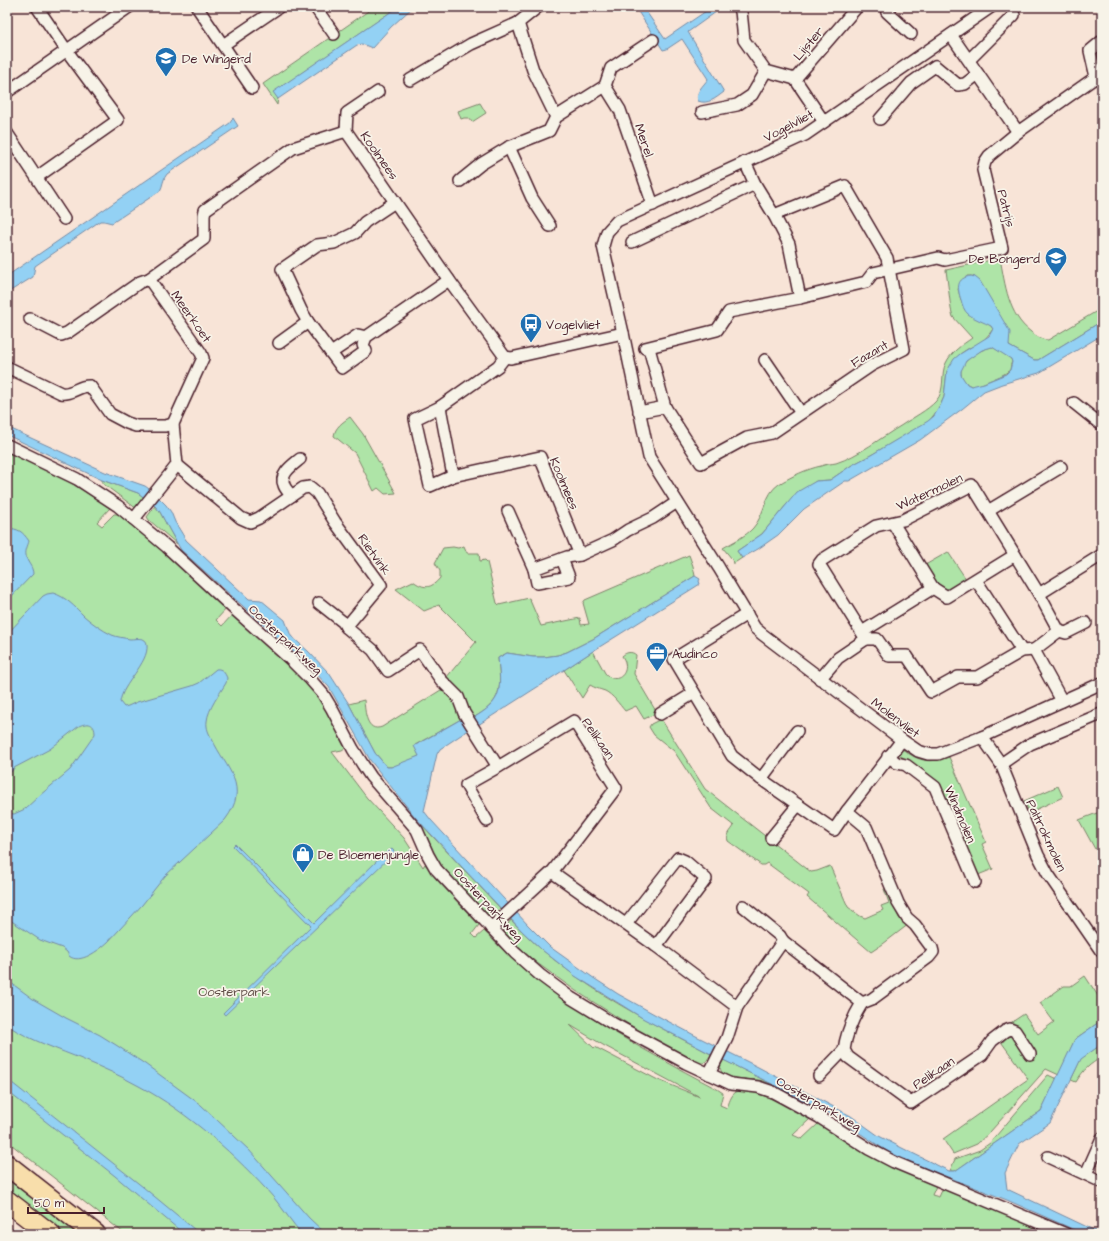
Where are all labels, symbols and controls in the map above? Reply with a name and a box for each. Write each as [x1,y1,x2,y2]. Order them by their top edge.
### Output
street label: Lijster [789,23,828,64]
school or university icon: De Wingerd [153,45,179,78]
place label: De Wingerd [182,50,251,69]
street label: Vogelvliet [760,105,818,147]
street label: Merel [630,121,658,159]
street label: Koolmees [356,128,403,184]
street label: Patrijs [993,188,1019,229]
school or university icon: De Bongerd [1043,245,1069,278]
place label: De Bongerd [969,250,1040,269]
street label: Meerkoet [167,287,216,347]
bus stop icon: Vogelvliet [518,311,544,344]
place label: Vogelvliet [546,316,601,335]
street label: Fazant [847,336,892,372]
street label: Koolmees [545,454,583,513]
street label: Watermolen [893,468,966,515]
street label: Rietvink [353,530,395,579]
street label: Oosterparkweg [244,601,327,680]
office icon: Audinco [644,640,670,673]
place label: Audinco [672,645,718,663]
street label: Molenvliet [867,694,924,742]
street label: Pelikaan [577,714,619,763]
street label: Windmolen [940,783,980,846]
street label: Paltrokmolen [1022,796,1071,875]
shop icon: De Bloemenjungle [290,841,316,874]
place label: De Bloemenjungle [318,846,419,865]
street label: Oosterparkweg [448,864,528,947]
park label: Oosterpark [198,983,270,1001]
street label: Pelikaan [909,1052,959,1093]
street label: Oosterparkweg [772,1072,865,1136]
scale bar [28,1189,104,1215]
text: 50 m [34,1195,65,1212]

